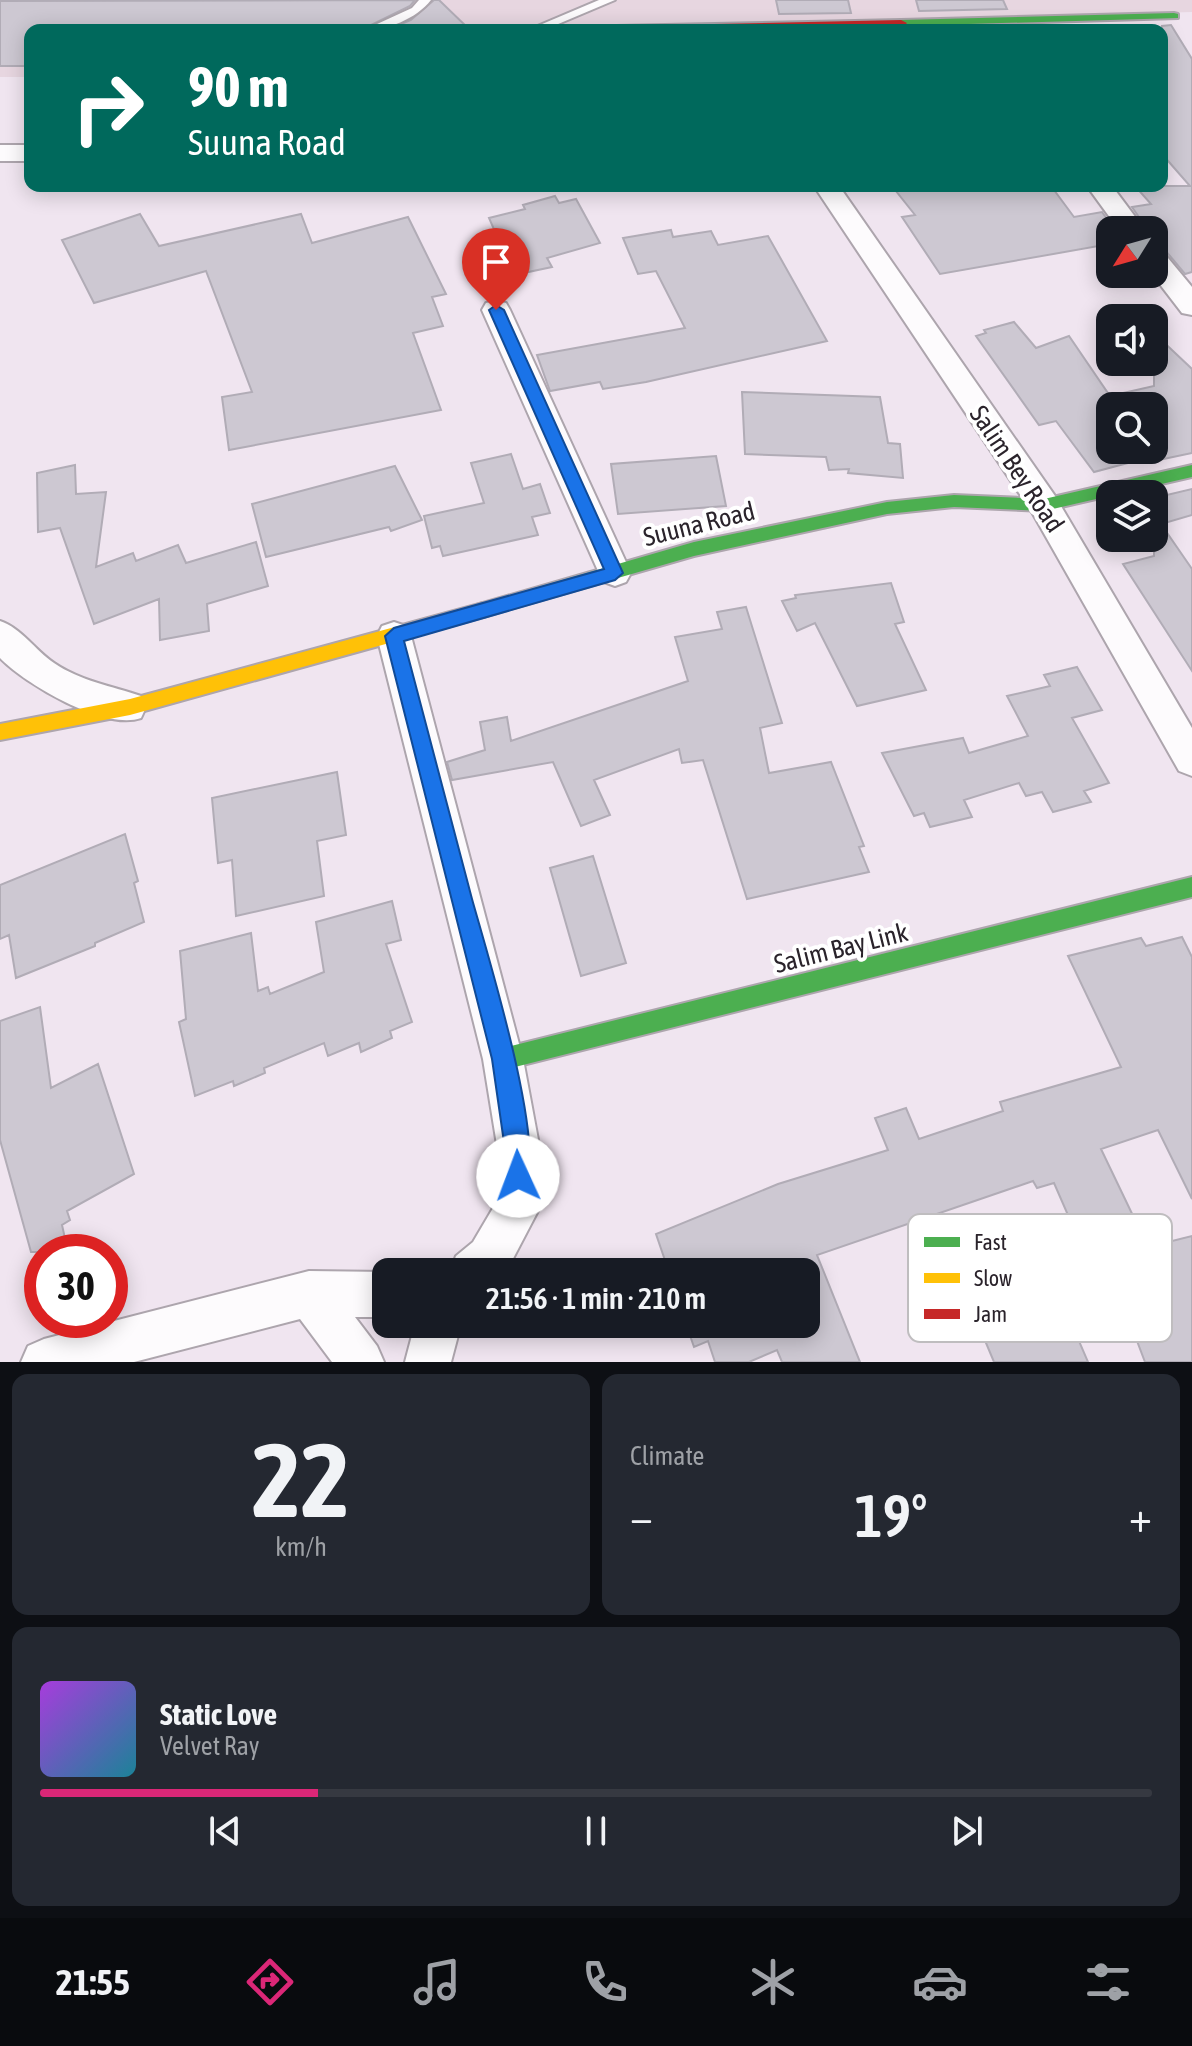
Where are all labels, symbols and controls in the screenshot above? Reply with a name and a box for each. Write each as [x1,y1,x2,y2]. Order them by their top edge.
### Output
text: 90 m [188,55,289,119]
icon: right [56,56,160,160]
text: Suuna Road [188,121,346,163]
north arrow [1096,216,1168,288]
map controls [1096,216,1168,552]
pin [462,228,530,310]
icon: arrive [474,240,518,284]
button: sound [1096,304,1168,376]
button: search [1096,392,1168,464]
street label: Salim Bey Road [964,400,1070,538]
button: layers [1096,480,1168,552]
street label: Suuna Road [640,496,758,552]
street label: Salim Bay Link [771,917,911,979]
position arrow [476,1134,560,1218]
legend [908,1214,1172,1342]
text: Fast [974,1229,1007,1255]
speed limit sign: 30 [24,1234,128,1338]
text: Slow [974,1265,1012,1291]
text: 21:56 · 1 min · 210 m [486,1281,706,1315]
text: Jam [974,1301,1007,1327]
text: 22 [252,1420,350,1539]
text: Climate [630,1441,704,1471]
text: 19° [855,1481,927,1550]
text: − [630,1491,653,1541]
text: + [1129,1491,1152,1541]
text: km/h [275,1532,327,1562]
text: Static Love [160,1697,277,1731]
text: Velvet Ray [160,1731,260,1761]
icon: previous [203,1809,247,1853]
icon: pause [574,1809,618,1853]
icon: next [945,1809,989,1853]
icon: directions [242,1954,298,2010]
icon: music [409,1954,465,2010]
icon: phone [577,1954,633,2010]
icon: climate [745,1954,801,2010]
icon: car [912,1954,968,2010]
icon: filters [1080,1954,1136,2010]
text: 21:55 [56,1961,130,2003]

